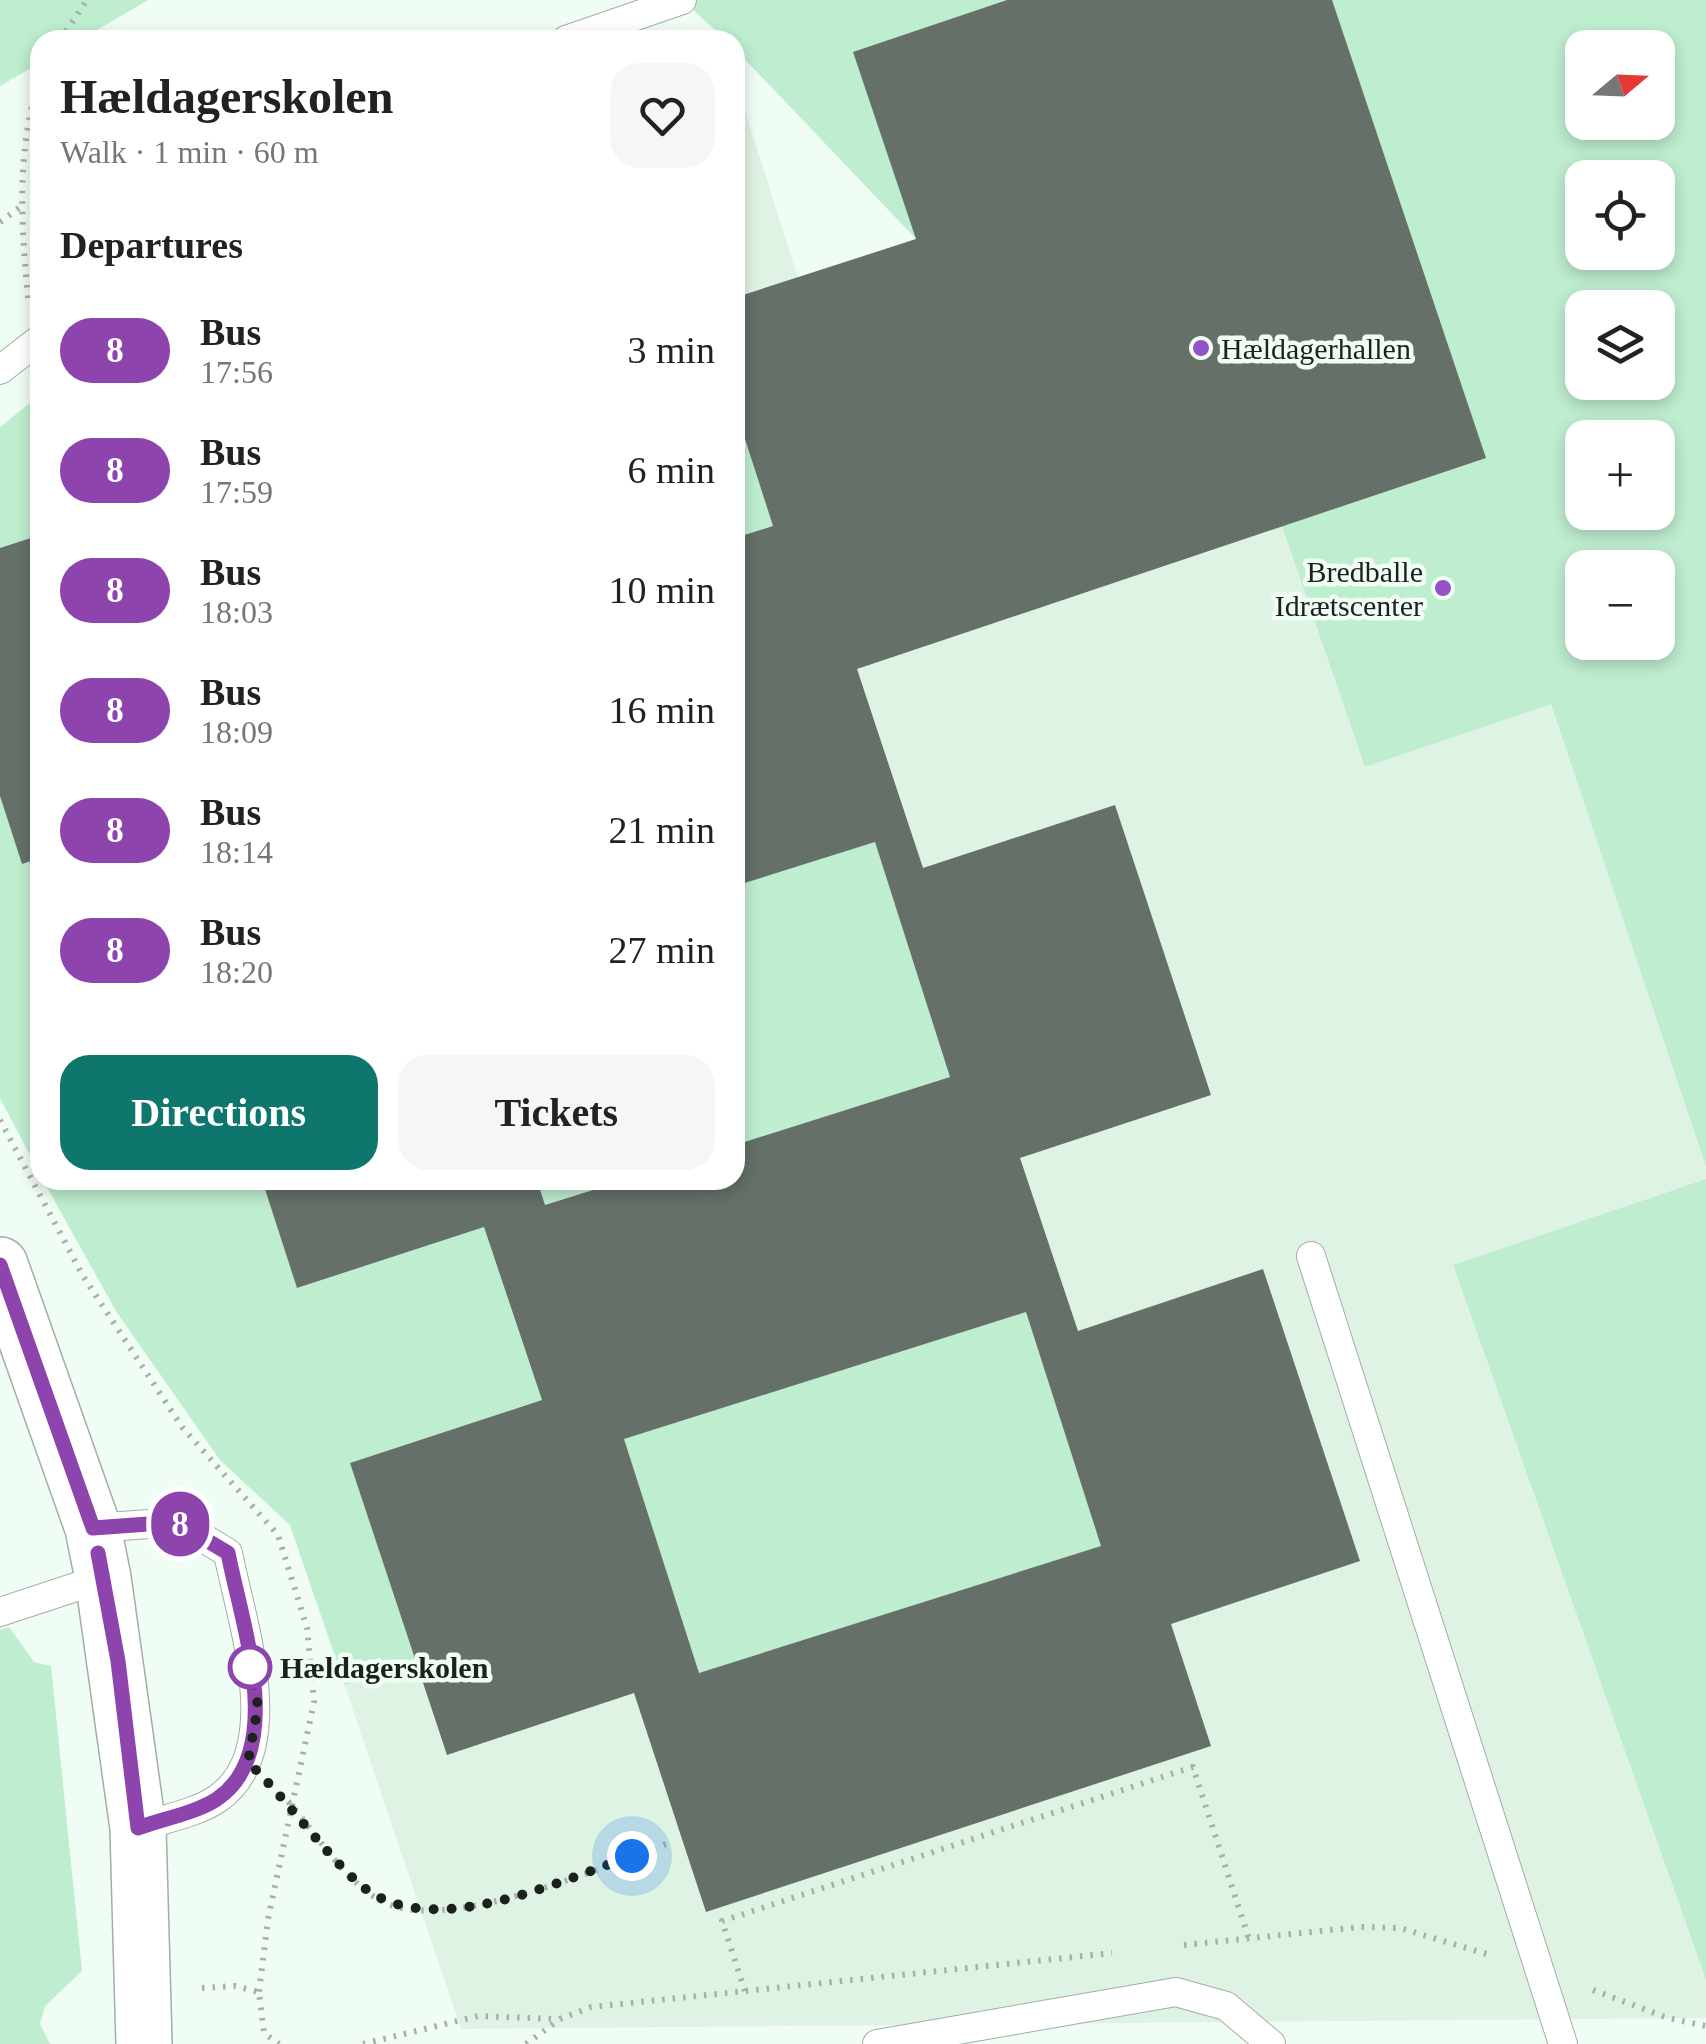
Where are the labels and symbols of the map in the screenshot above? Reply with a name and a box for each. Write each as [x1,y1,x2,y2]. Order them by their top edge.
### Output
north arrow [1565,30,1675,140]
place label: Hældagerhallen [1221,332,1411,365]
marker: Hældagerhallen [1190,337,1212,359]
place label: Bredballe Idrætscenter [1275,555,1423,622]
marker: Bredballe Idrætscenter [1432,577,1454,599]
line badge: 8 [148,1492,212,1556]
marker: Hældagerskolen [229,1646,271,1688]
place label: Hældagerskolen [280,1651,489,1684]
your location [607,1831,657,1881]

